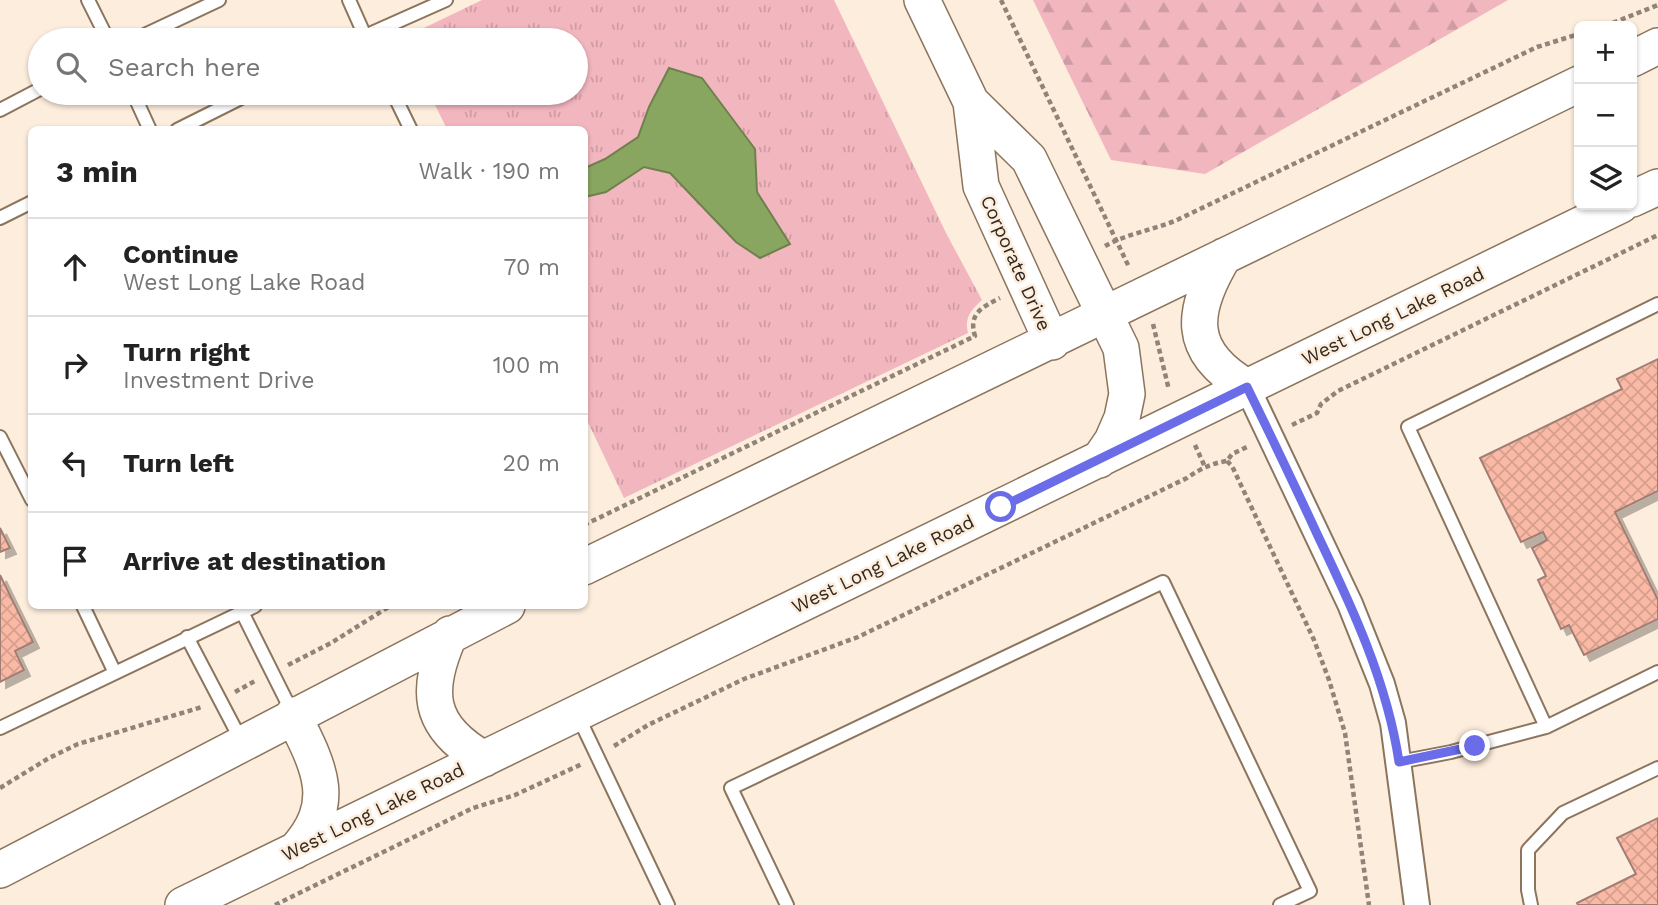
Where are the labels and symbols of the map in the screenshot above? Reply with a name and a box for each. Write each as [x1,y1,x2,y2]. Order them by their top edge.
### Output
street label: Corporate Drive [976,192,1056,334]
street label: West Long Lake Road [1298,262,1488,370]
route start [985,491,1016,522]
street label: West Long Lake Road [788,510,978,618]
route end [1459,730,1490,761]
street label: West Long Lake Road [278,758,468,866]

